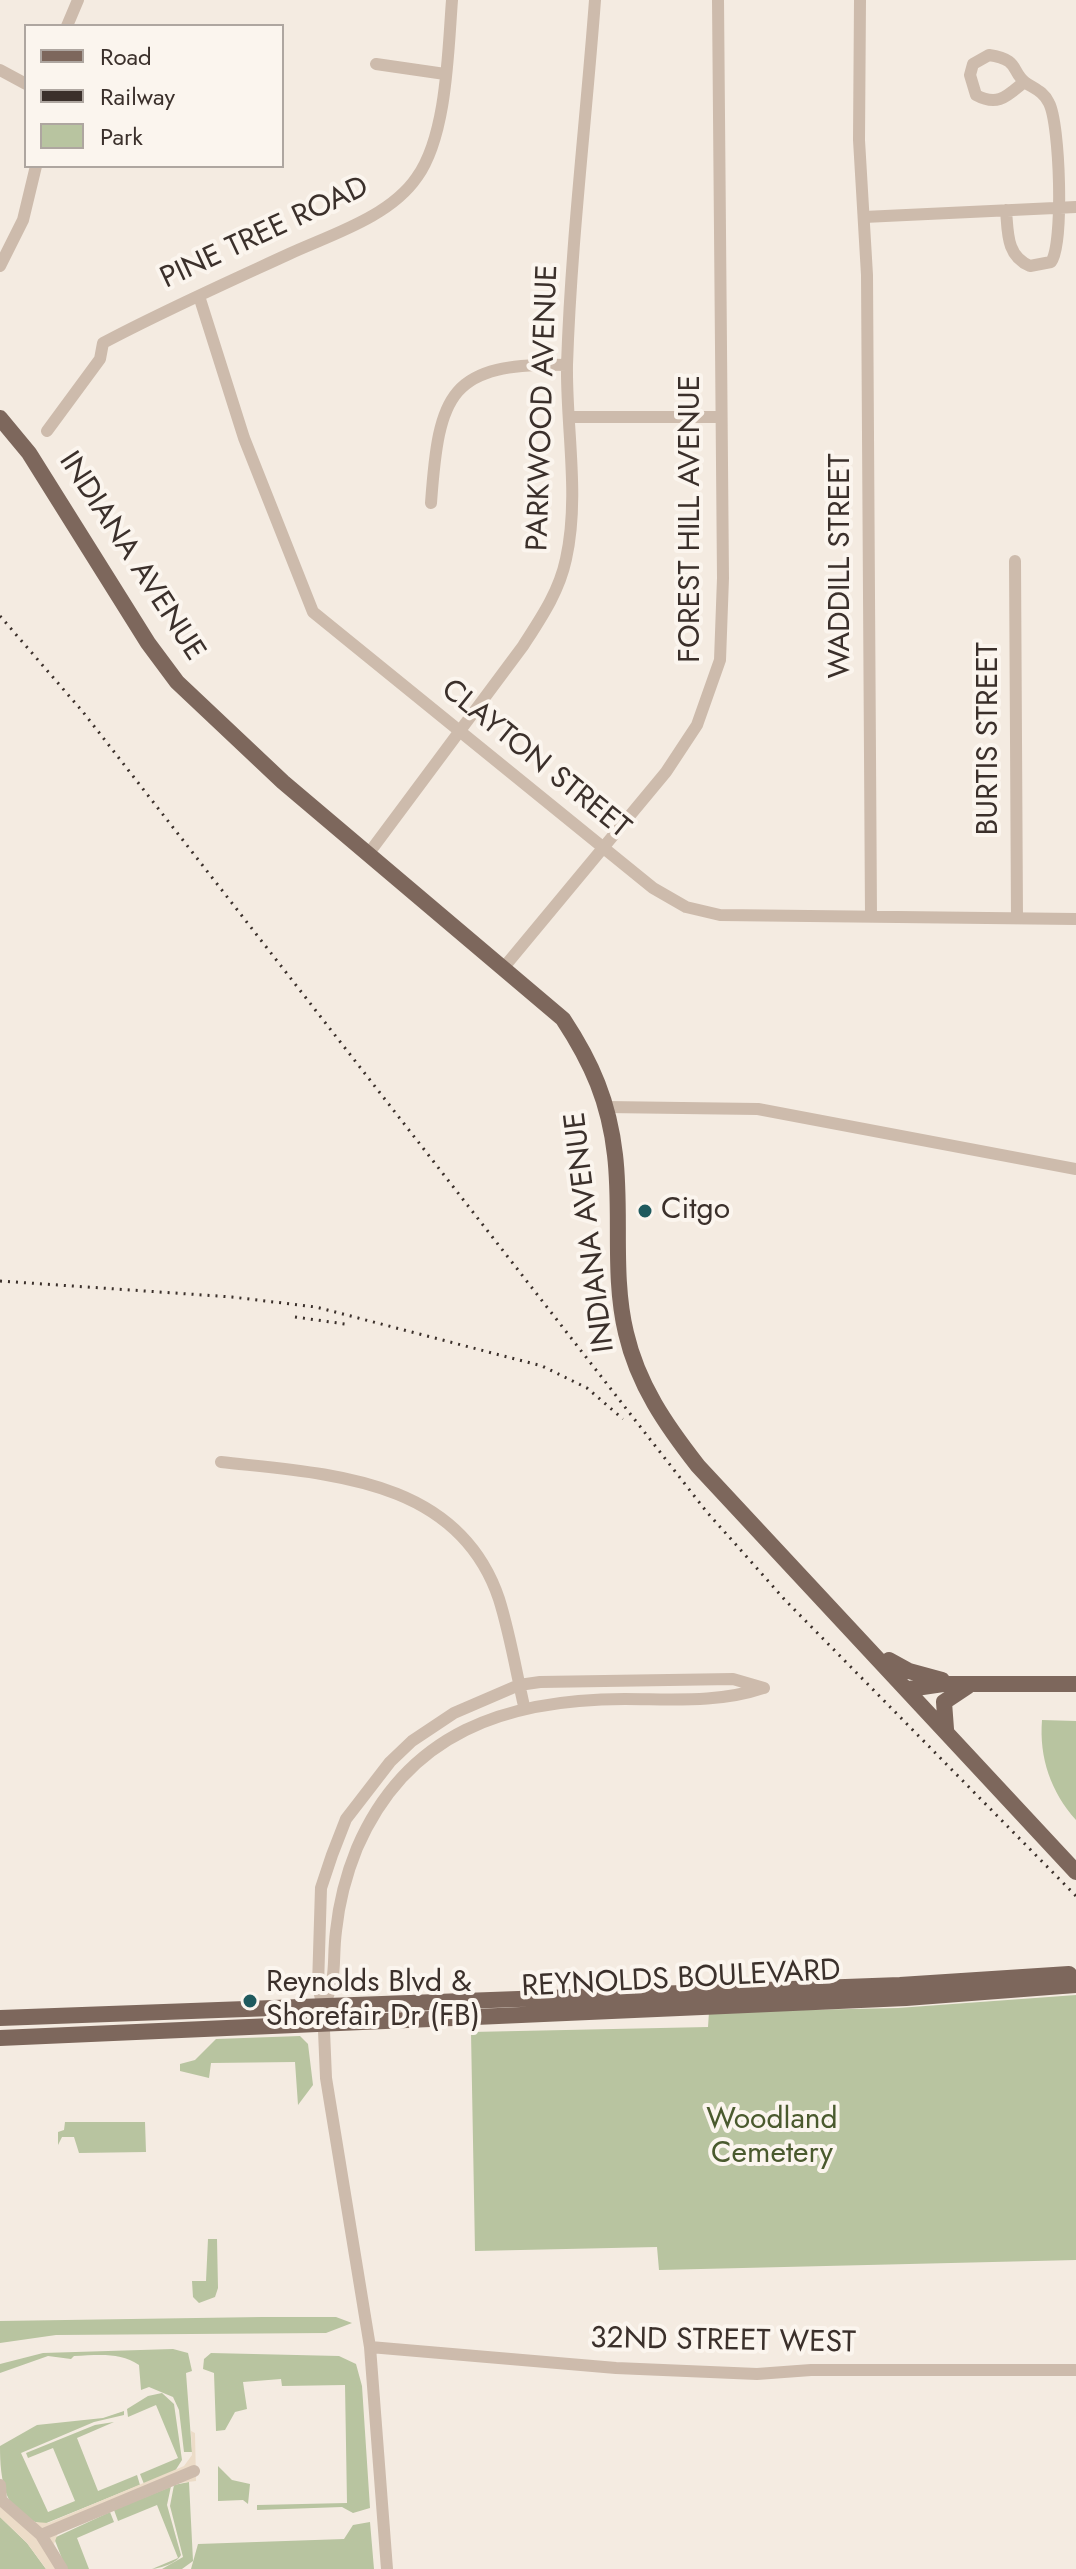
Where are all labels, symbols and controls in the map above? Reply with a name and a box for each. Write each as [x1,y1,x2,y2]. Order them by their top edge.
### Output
legend [24,24,284,168]
text: Road [100,39,152,74]
text: Railway [100,79,175,114]
text: Park [100,119,143,154]
street label: PINE TREE ROAD [155,170,375,298]
street label: PARKWOOD AVENUE [521,264,567,552]
street label: FOREST HILL AVENUE [674,375,710,663]
street label: INDIANA AVENUE [50,446,212,668]
street label: WADDILL STREET [824,454,860,678]
street label: BURTIS STREET [972,642,1008,836]
street label: CLAYTON STREET [433,673,637,847]
street label: INDIANA AVENUE [558,1110,624,1354]
place label: Citgo [661,1193,730,1229]
marker: Citgo [636,1202,654,1220]
street label: REYNOLDS BOULEVARD [521,1954,841,2006]
place label: Reynolds Blvd & Shorefair Dr (FB) [266,1966,480,2036]
marker: Reynolds Blvd & Shorefair Dr (FB) [241,1992,259,2010]
park label: Woodland Cemetery [706,2103,838,2174]
street label: 32ND STREET WEST [590,2322,856,2362]

